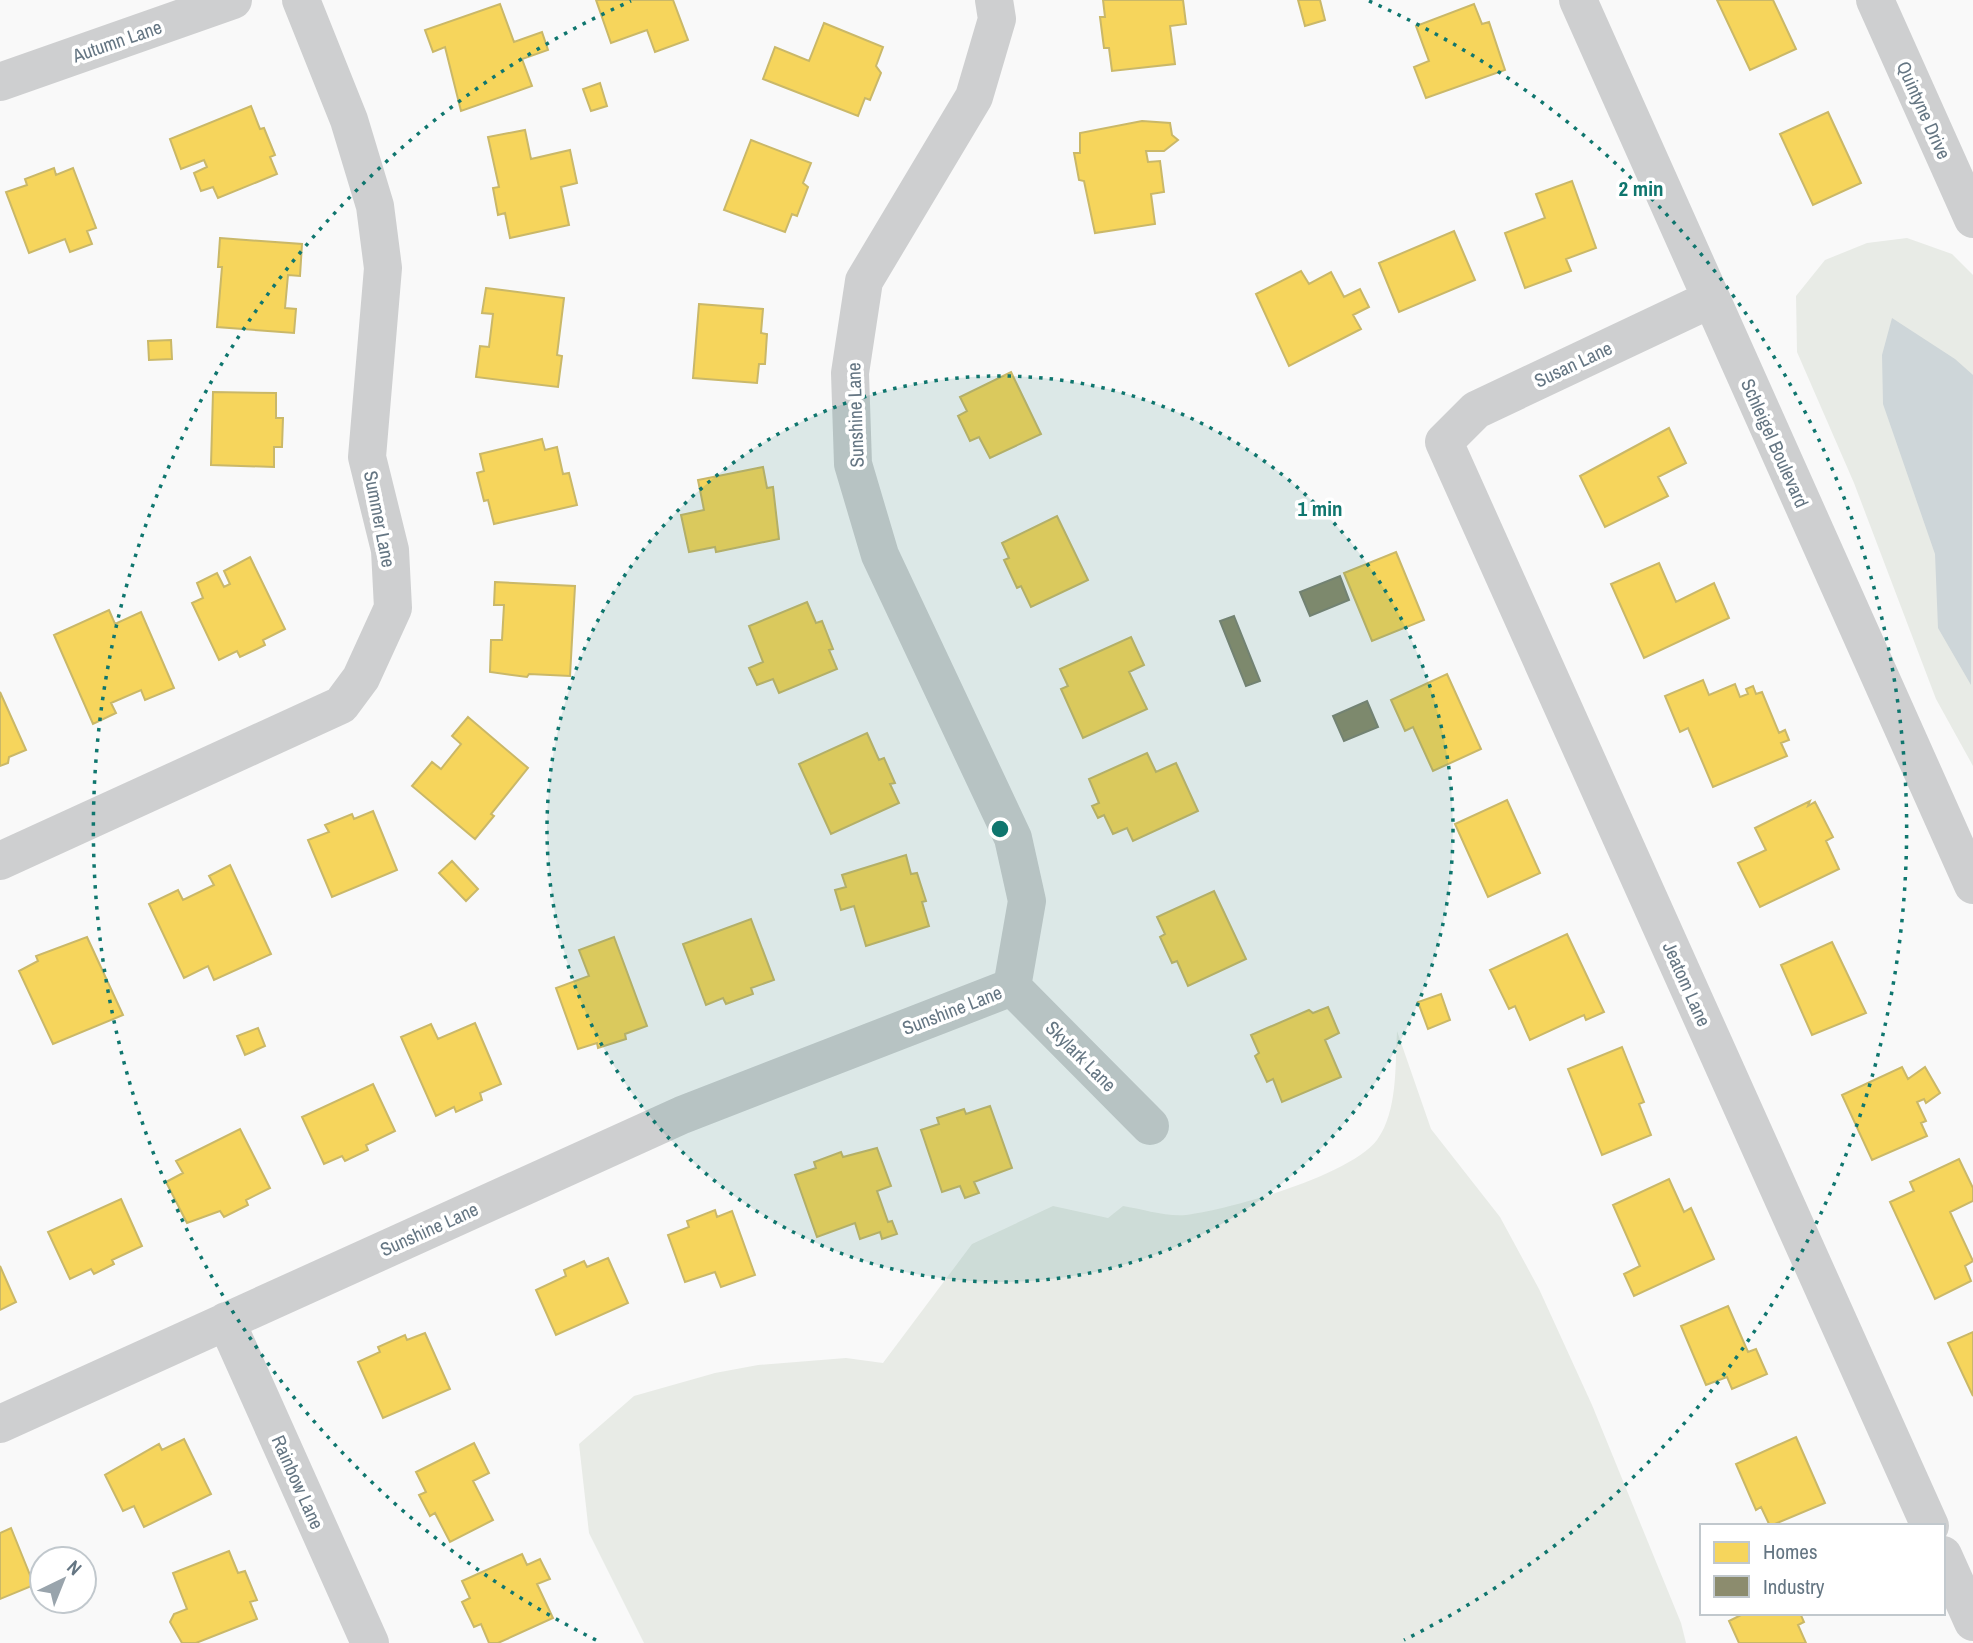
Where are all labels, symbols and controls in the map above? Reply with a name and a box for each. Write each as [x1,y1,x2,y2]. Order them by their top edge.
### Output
street label: Autumn Lane [68,14,165,69]
street label: Quintyne Drive [1891,57,1957,163]
text: 2 min [1619,174,1663,203]
street label: Susan Lane [1530,335,1616,393]
street label: Sunshine Lane [840,362,870,468]
street label: Schleigel Boulevard [1735,374,1815,512]
street label: Summer Lane [358,468,402,570]
text: 1 min [1298,494,1342,523]
centre of rings [988,817,1012,841]
street label: Jeatom Lane [1657,938,1717,1030]
street label: Sunshine Lane [898,979,1006,1041]
street label: Skylark Lane [1040,1015,1122,1097]
street label: Sunshine Lane [376,1196,482,1262]
street label: Rainbow Lane [266,1431,330,1533]
legend [1700,1524,1945,1615]
text: Homes [1763,1537,1818,1566]
north arrow [28,1545,98,1615]
text: N [62,1554,88,1581]
text: Industry [1763,1572,1825,1601]

